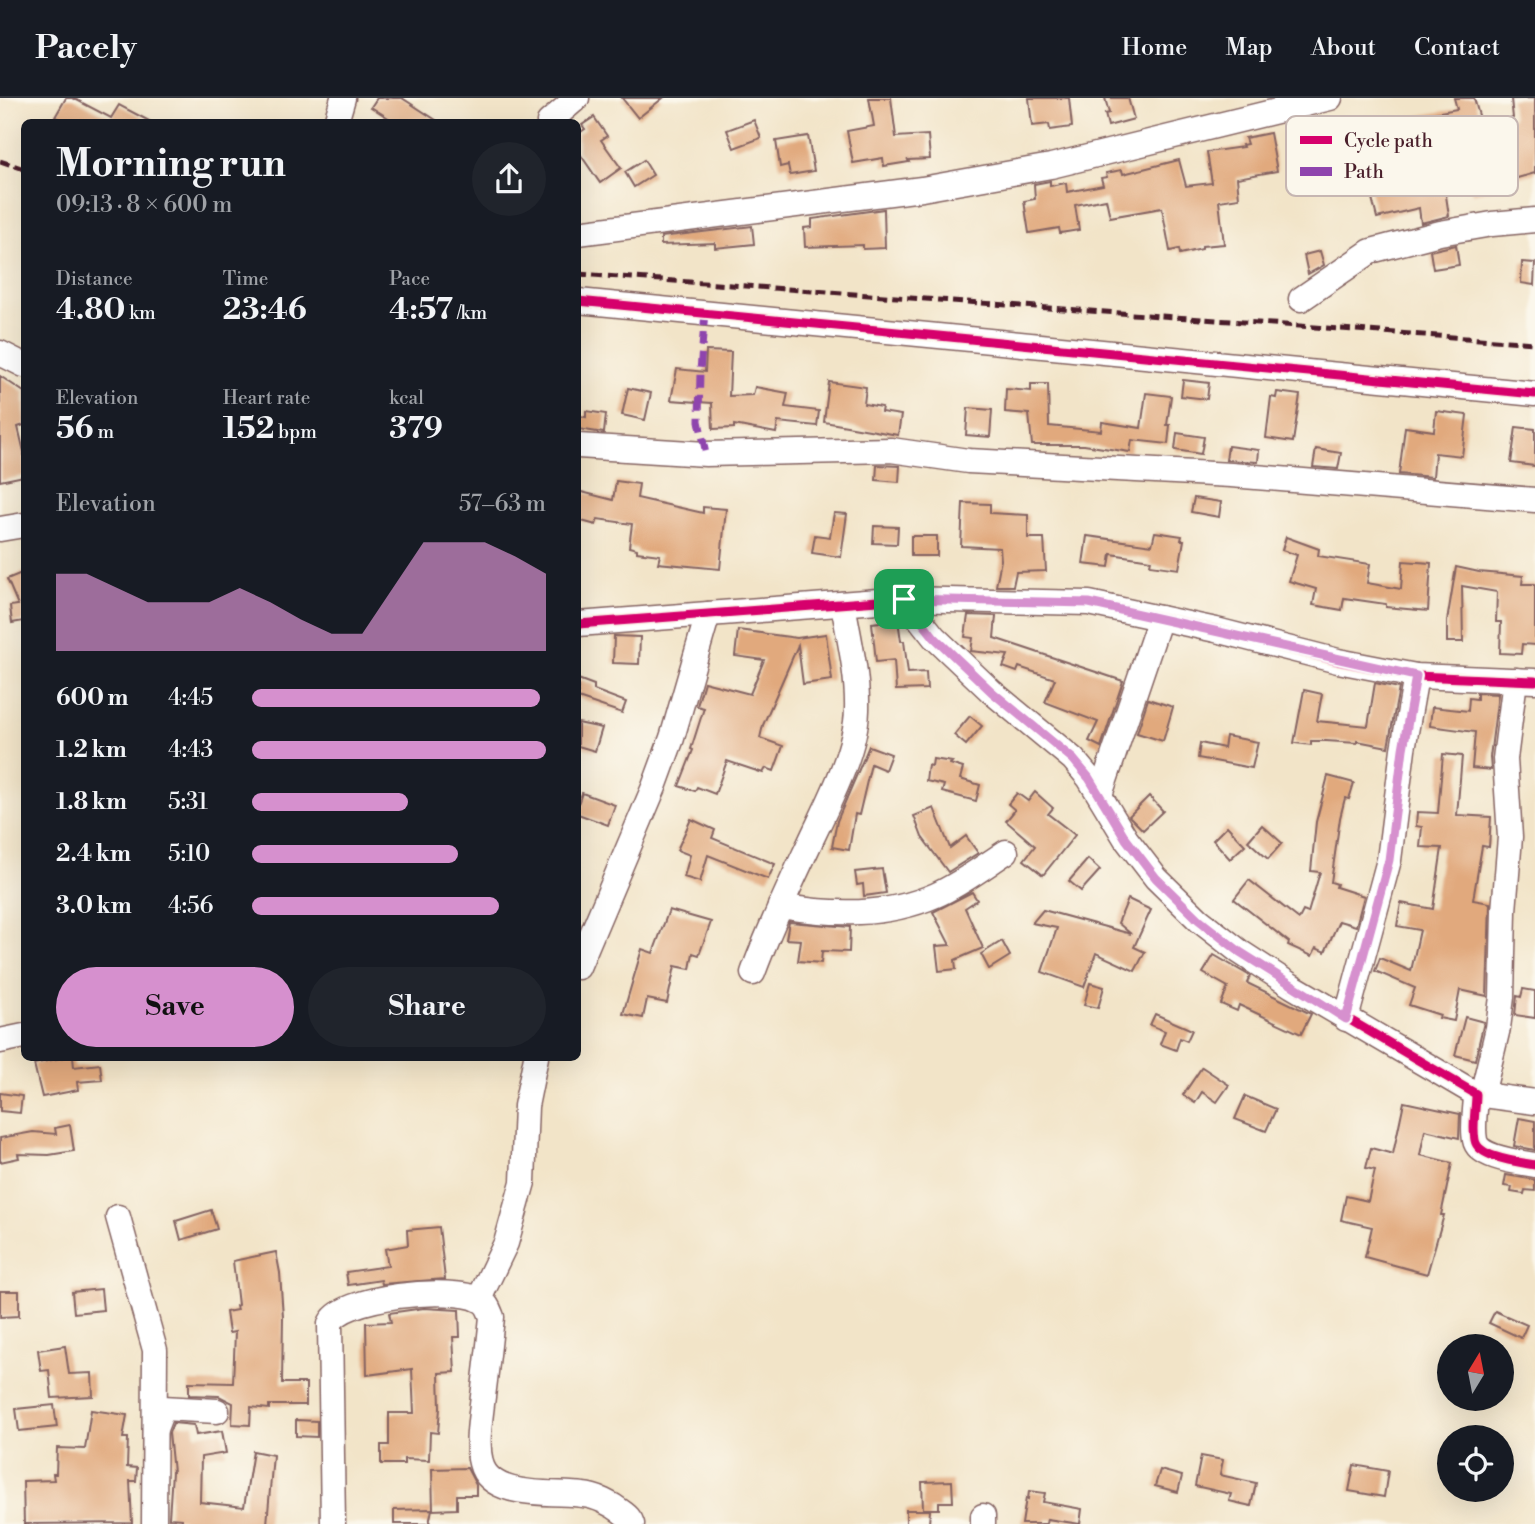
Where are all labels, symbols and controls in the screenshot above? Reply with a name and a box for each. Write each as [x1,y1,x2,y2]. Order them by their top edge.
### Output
text: Pacely [35,28,137,69]
text: Home [1122,33,1187,63]
text: Map [1225,33,1273,63]
text: About [1311,33,1376,63]
text: Contact [1414,33,1500,63]
legend [1286,116,1518,196]
text: Cycle path [1344,129,1433,153]
text: Morning run [56,141,286,188]
button: share [472,142,546,216]
text: Path [1344,160,1384,184]
text: 09:13 · 8 × 600 m [56,191,232,219]
text: Distance [56,267,133,291]
text: Time [223,267,268,291]
text: Pace [389,267,430,291]
text: 4.80 [56,291,125,329]
text: 23:46 [223,291,307,329]
text: 4:57 [389,291,453,329]
text: km [125,301,156,325]
text: /km [453,301,487,325]
text: Elevation [56,386,138,410]
text: Heart rate [223,386,310,410]
text: kcal [389,386,424,410]
text: 56 [56,410,94,448]
text: 152 [223,410,274,448]
text: 379 [389,410,443,448]
text: m [94,420,114,444]
text: bpm [274,420,317,444]
text: Elevation [56,490,156,518]
text: 57–63 m [459,490,546,518]
pin [874,569,934,629]
icon: arrive [885,580,923,618]
text: 600 m [56,684,129,712]
text: 4:45 [168,684,213,712]
text: 1.2 km [56,736,127,764]
text: 4:43 [168,736,213,764]
text: 1.8 km [56,788,127,816]
text: 5:31 [168,788,208,816]
text: 2.4 km [56,840,131,868]
text: 5:10 [168,840,210,868]
text: 3.0 km [56,892,132,920]
text: 4:56 [168,892,214,920]
button: Save [56,967,294,1047]
button: Share [308,967,546,1047]
north arrow [1437,1334,1514,1410]
map controls [1437,1334,1514,1502]
button: locate [1437,1425,1514,1502]

